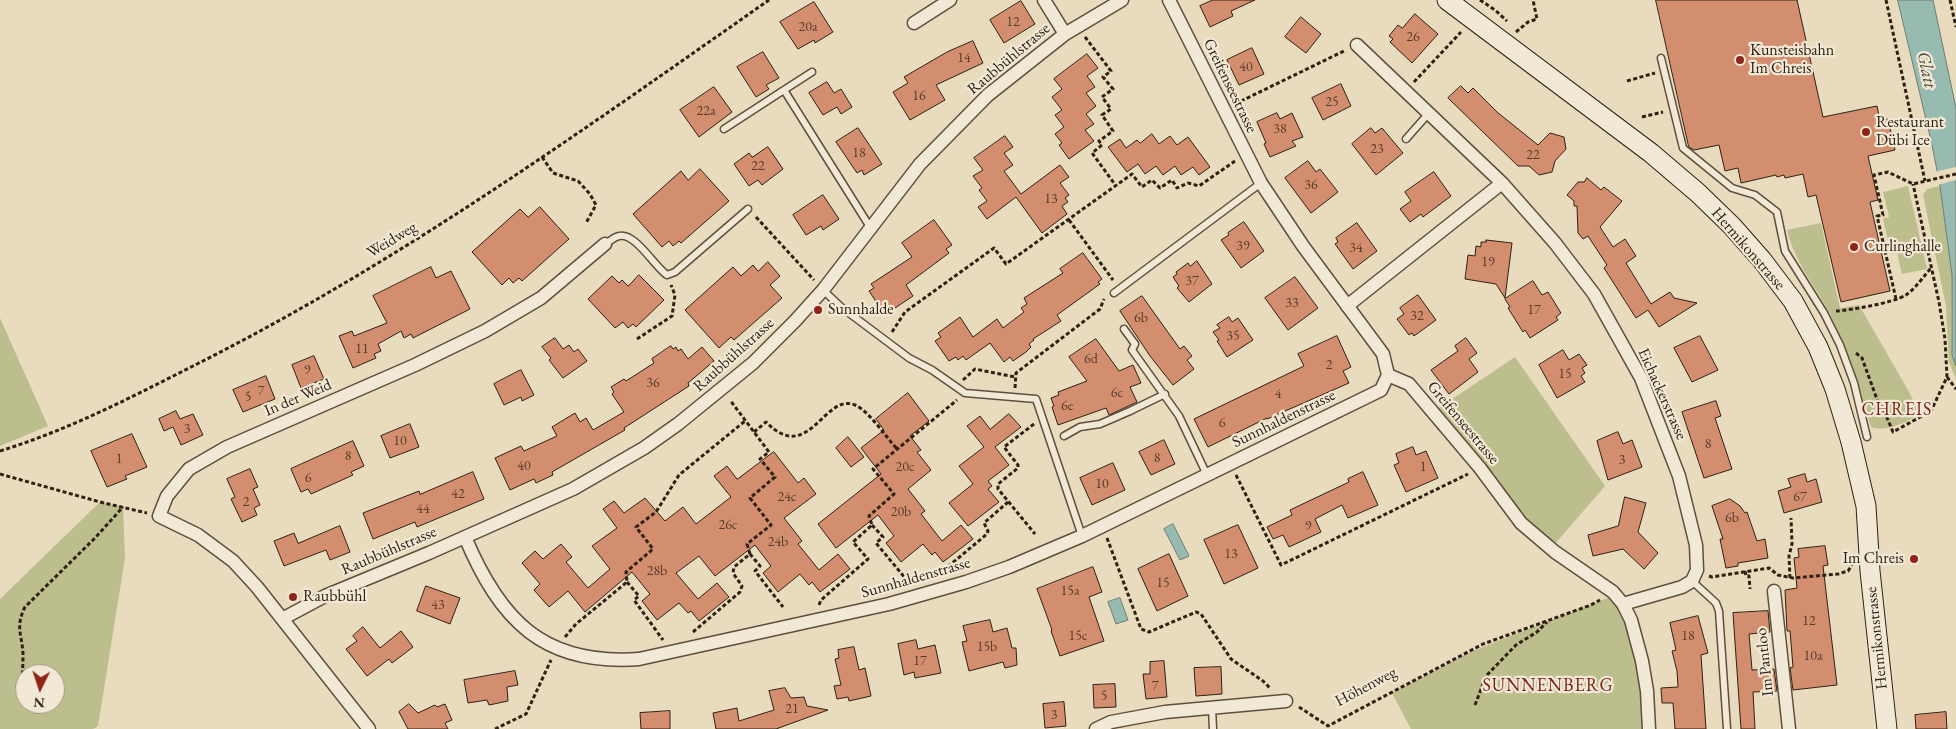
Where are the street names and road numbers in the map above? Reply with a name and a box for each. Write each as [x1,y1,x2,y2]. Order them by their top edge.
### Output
street label: Raubbühlstrasse [964,19,1054,99]
street label: Greifenseestrasse [1199,36,1261,136]
street label: Hermikonstrasse [1707,204,1789,294]
street label: Weidweg [363,218,421,262]
street label: Raubbühlstrasse [690,314,778,396]
street label: Eichackerstrasse [1633,345,1691,443]
street label: In der Weid [261,375,335,421]
street label: Greifenseestrasse [1423,378,1503,468]
street label: Sunnhaldenstrasse [1229,386,1339,452]
street label: Raubbühlstrasse [338,522,440,580]
street label: Sunnhaldenstrasse [859,553,973,603]
street label: Hermikonstrasse [1862,586,1892,690]
street label: Im Pantloo [1752,627,1778,697]
street label: Höhenweg [1332,663,1400,711]

